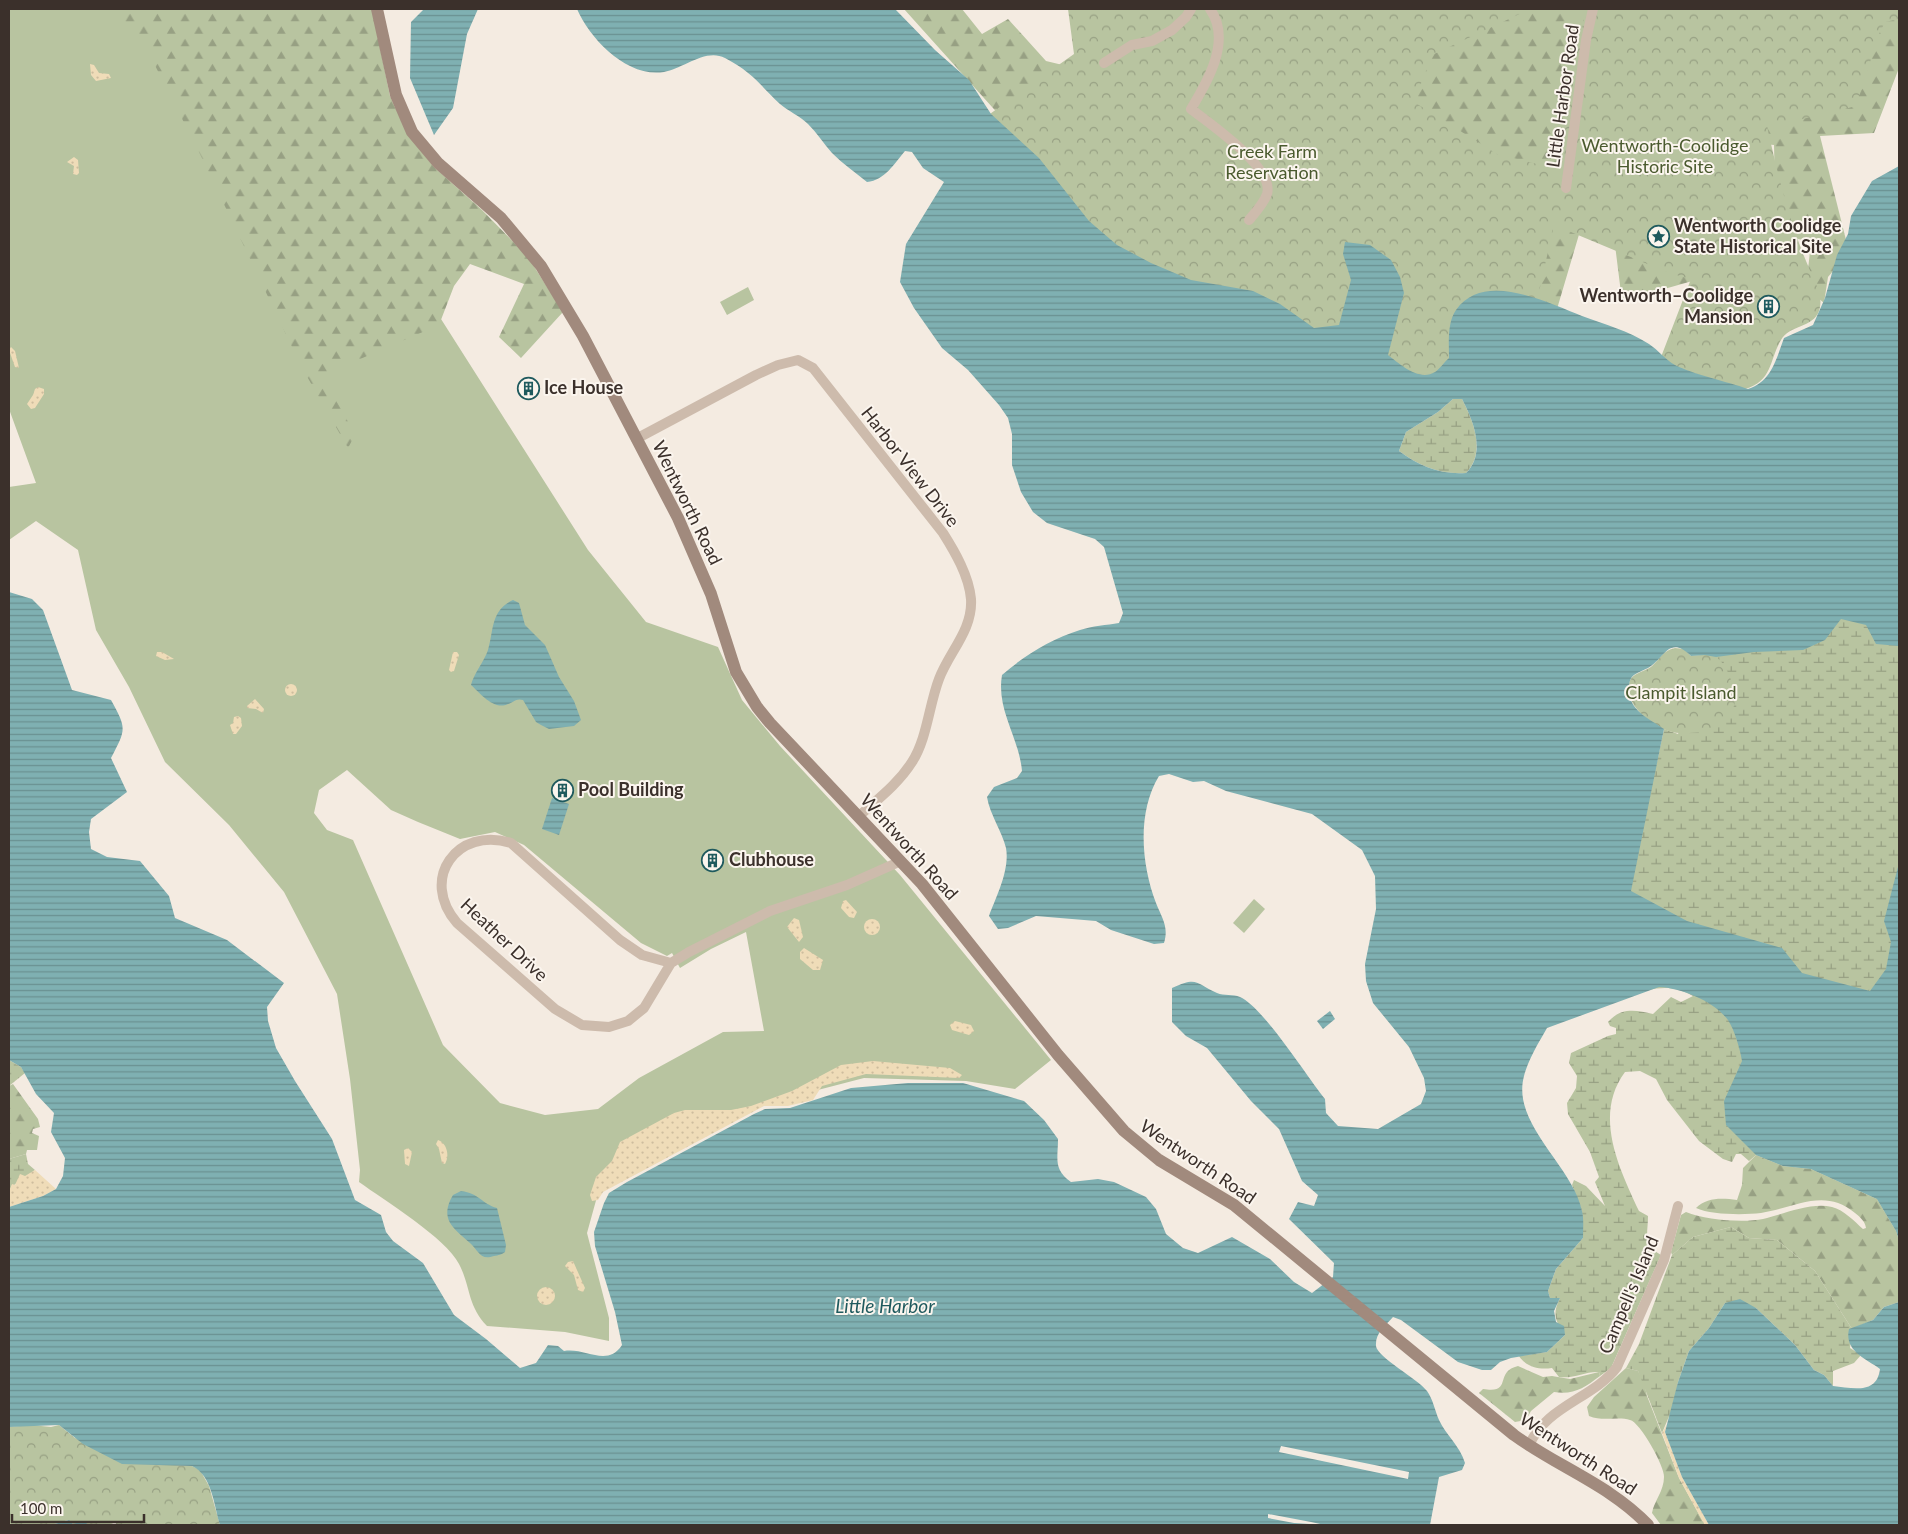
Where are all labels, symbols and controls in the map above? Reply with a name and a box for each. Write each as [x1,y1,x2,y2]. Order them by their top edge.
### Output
street label: Little Harbor Road [1541,23,1583,169]
park label: Wentworth-Coolidge Historic Site [1581,134,1749,177]
park label: Creek Farm Reservation [1225,140,1319,183]
place label: Wentworth Coolidge State Historical Site [1674,214,1842,257]
place icon: Wentworth Coolidge State Historical Site [1646,224,1670,248]
place label: Wentworth–Coolidge Mansion [1580,284,1753,327]
building icon: Wentworth–Coolidge Mansion [1757,294,1781,318]
building icon: Ice House [516,376,540,400]
place label: Ice House [544,376,624,398]
street label: Harbor View Drive [857,402,965,531]
street label: Wentworth Road [648,437,727,568]
park label: Clampit Island [1625,681,1737,703]
building icon: Pool Building [550,778,574,802]
place label: Pool Building [578,778,684,800]
street label: Wentworth Road [856,789,963,904]
building icon: Clubhouse [701,848,725,872]
place label: Clubhouse [729,848,814,870]
street label: Heather Drive [456,893,553,985]
street label: Wentworth Road [1136,1114,1261,1208]
street label: Campell's Island [1593,1232,1663,1357]
water label: Little Harbor [835,1294,935,1317]
street label: Wentworth Road [1516,1407,1641,1499]
scale bar [12,1492,145,1524]
text: 100 m [20,1499,62,1517]

